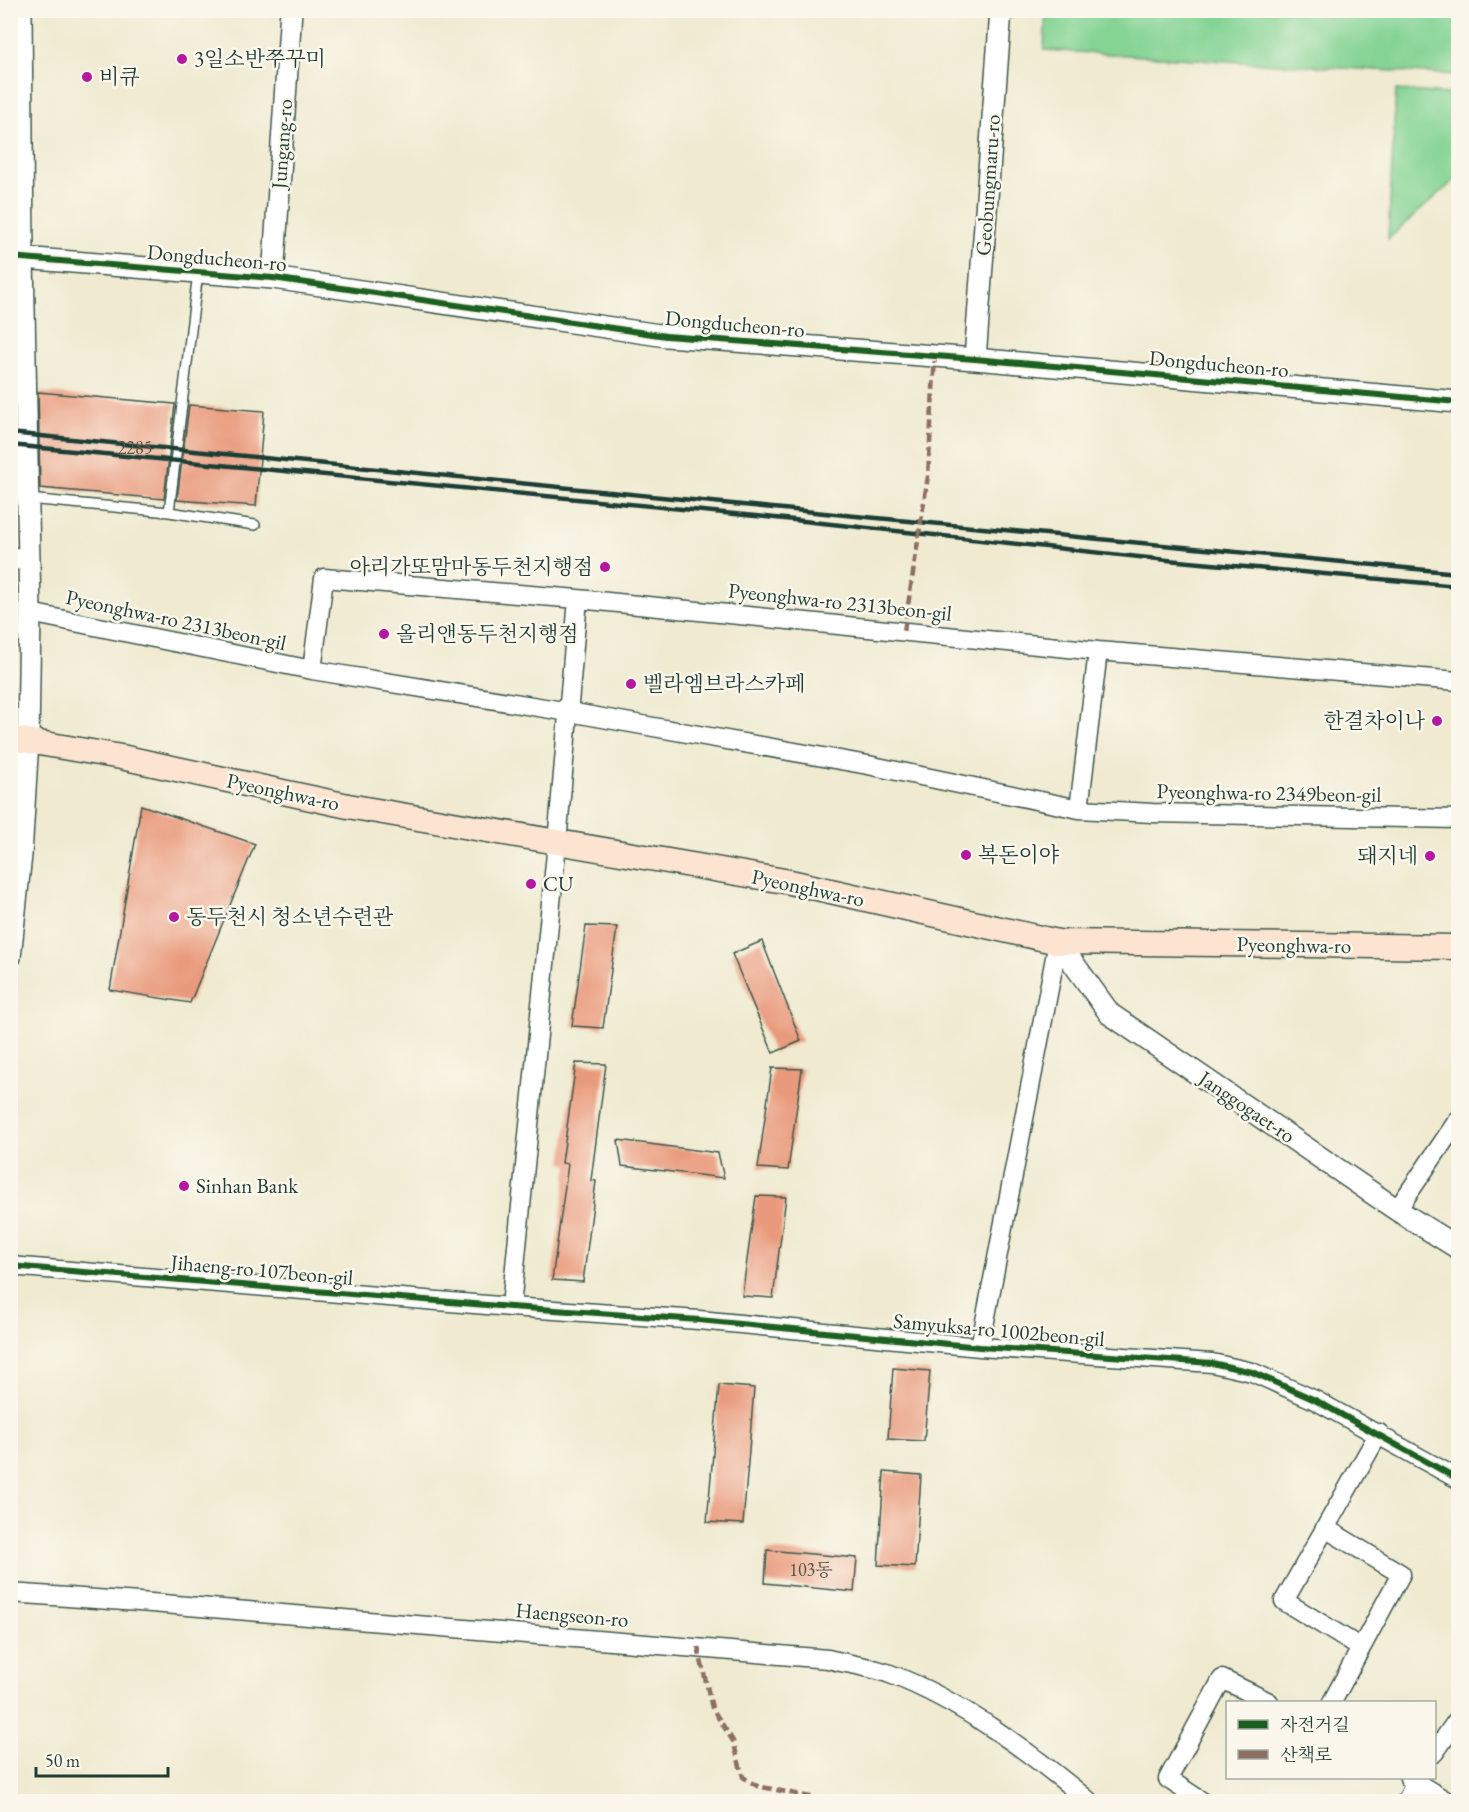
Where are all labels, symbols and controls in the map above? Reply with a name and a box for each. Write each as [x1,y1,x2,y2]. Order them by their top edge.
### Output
place label: 3일소반쭈꾸미 [194,45,326,72]
marker: 3일소반쭈꾸미 [175,52,189,66]
place label: 비큐 [99,63,140,90]
marker: 비큐 [80,70,94,84]
street label: Jungang-ro [265,98,298,192]
street label: Geobungmaru-ro [969,113,1006,257]
street label: Dongducheon-ro [146,238,288,277]
street label: Dongducheon-ro [664,304,806,343]
street label: Dongducheon-ro [1148,344,1290,383]
house number: 2285 [118,436,152,459]
place label: 아리가또맘마동두천지행점 [350,553,593,580]
marker: 아리가또맘마동두천지행점 [598,560,612,574]
street label: Pyeonghwa-ro 2313beon-gil [727,576,953,627]
street label: Pyeonghwa-ro 2313beon-gil [63,583,289,656]
place label: 올리앤동두천지행점 [396,620,579,647]
marker: 올리앤동두천지행점 [377,627,391,641]
place label: 벨라엠브라스카페 [643,670,805,697]
marker: 벨라엠브라스카페 [624,677,638,691]
place label: 한결차이나 [1324,707,1426,734]
marker: 한결차이나 [1430,714,1444,728]
street label: Pyeonghwa-ro [224,766,342,817]
street label: Pyeonghwa-ro 2349beon-gil [1156,777,1382,808]
place label: 복돈이야 [978,841,1060,868]
place label: 돼지네 [1357,842,1418,869]
marker: 복돈이야 [959,848,973,862]
marker: 돼지네 [1423,849,1437,863]
street label: Pyeonghwa-ro [749,862,867,913]
place label: CU [543,870,574,897]
marker: CU [524,877,538,891]
place label: 동두천시 청소년수련관 [186,903,394,930]
marker: 동두천시 청소년수련관 [167,910,181,924]
street label: Pyeonghwa-ro [1236,930,1352,959]
street label: Janggogaet-ro [1192,1063,1301,1149]
place label: Sinhan Bank [196,1172,299,1199]
marker: Sinhan Bank [177,1179,191,1193]
street label: Jihaeng-ro 107beon-gil [168,1248,354,1291]
street label: Samyuksa-ro 1002beon-gil [892,1307,1106,1352]
house number: 103동 [789,1558,833,1581]
street label: Haengseon-ro [514,1596,630,1633]
legend [1226,1701,1436,1779]
text: 자전거길 [1280,1713,1350,1736]
scale bar [36,1740,168,1778]
text: 산책로 [1280,1743,1332,1766]
text: 50 m [45,1749,80,1772]

